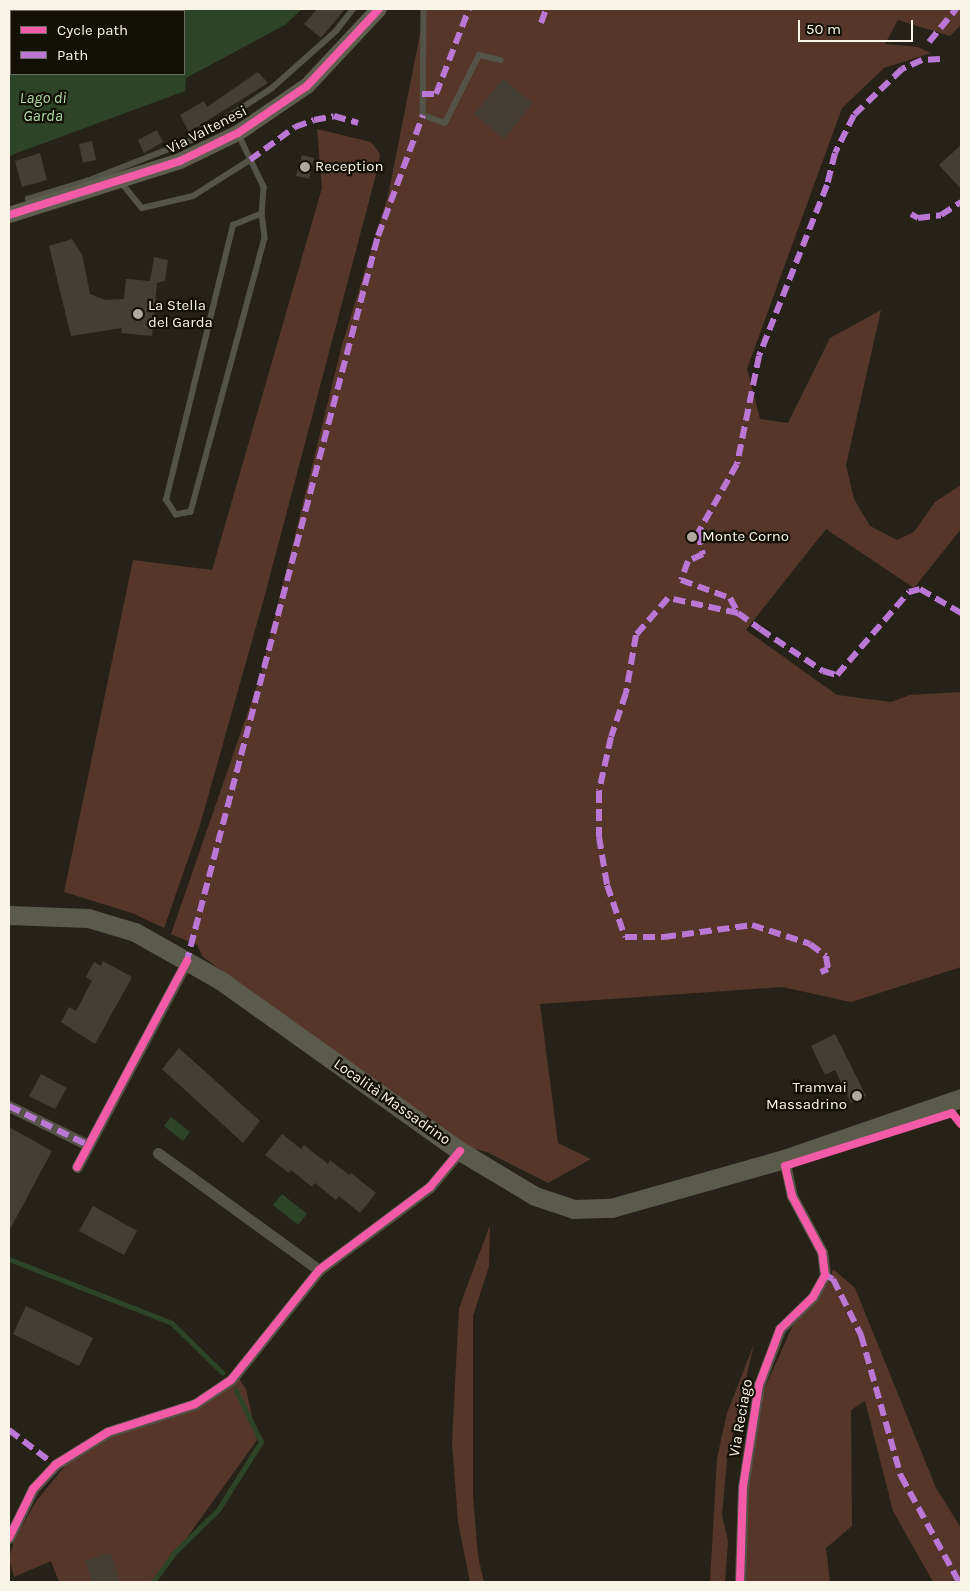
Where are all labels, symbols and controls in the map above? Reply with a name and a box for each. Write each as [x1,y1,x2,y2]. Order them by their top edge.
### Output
legend [10,10,185,75]
scale bar [800,10,915,42]
text: 50 m [806,20,841,38]
text: Cycle path [57,21,128,39]
text: Path [57,46,88,64]
water label: Lago di Garda [19,88,67,126]
street label: Via Valtenesi [164,102,250,158]
place label: Reception [315,158,383,176]
marker: Reception [299,161,311,173]
place label: La Stella del Garda [148,296,213,331]
marker: La Stella del Garda [132,308,144,320]
place label: Monte Corno [702,528,789,546]
marker: Monte Corno [686,531,698,543]
street label: Località Massadrino [330,1055,454,1149]
place label: Tramvai Massadrino [766,1078,847,1113]
marker: Tramvai Massadrino [851,1090,863,1102]
street label: Via Reciago [725,1378,757,1458]

